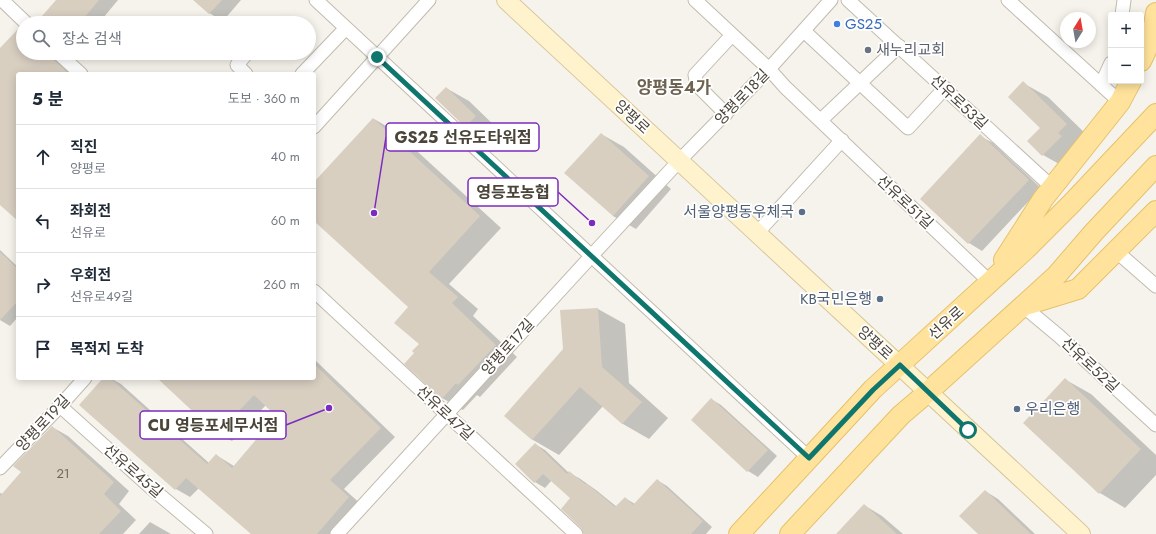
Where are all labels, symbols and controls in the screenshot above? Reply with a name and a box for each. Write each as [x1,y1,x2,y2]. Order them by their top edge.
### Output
north arrow [1060,12,1096,48]
map controls [1108,12,1144,84]
button: + [1108,12,1144,48]
place label: GS25 [845,13,882,35]
search box [16,16,316,60]
marker: GS25 [832,19,842,29]
icon: search [30,27,52,49]
text: 장소 검색 [62,28,122,50]
place label: 새누리교회 [876,39,945,61]
marker: 새누리교회 [863,45,873,55]
route end [368,48,386,66]
button: − [1108,48,1144,84]
street label: 양평로18길 [710,64,774,130]
street label: 선유로53길 [925,69,993,135]
district label: 양평동4가 [637,75,712,99]
text: 5 분 [32,87,64,111]
text: 도보 · 360 m [228,89,300,108]
street label: 양평로 [609,95,655,139]
callout: GS25 선유도타워점 [386,123,539,151]
text: GS25 선유도타워점 [395,126,531,149]
text: 직진 [70,136,98,158]
icon: ahead [32,146,54,168]
text: 40 m [271,147,300,166]
text: 양평로 [70,159,106,178]
street label: 선유로51길 [872,170,938,234]
callout: 영등포농협 [468,178,558,206]
text: 영등포농협 [476,181,550,204]
text: 좌회전 [70,200,111,222]
place label: 서울양평동우체국 [684,201,794,223]
marker: 서울양평동우체국 [797,207,807,217]
icon: left [32,210,54,232]
text: 60 m [271,211,300,230]
text: 선유로 [70,223,106,242]
text: 우회전 [70,264,111,286]
icon: right [32,274,54,296]
text: 260 m [263,275,300,294]
text: 선유로49길 [70,287,133,306]
place label: KB국민은행 [800,288,872,310]
marker: KB국민은행 [875,294,885,304]
street label: 선유로 [923,301,969,345]
street label: 양평로17길 [476,314,540,380]
street label: 양평로 [852,321,898,365]
street label: 선유로52길 [1056,332,1124,398]
icon: arrive [32,338,54,360]
text: 목적지 도착 [70,338,144,360]
street label: 선유로47길 [411,380,479,446]
street label: 양평로19길 [11,390,75,456]
place label: 우리은행 [1025,398,1080,420]
marker: 우리은행 [1012,404,1022,414]
callout: CU 영등포세무서점 [140,411,286,439]
text: CU 영등포세무서점 [148,414,278,437]
route start [959,421,977,439]
street label: 선유로45길 [98,439,168,503]
house number: 21 [56,464,70,483]

